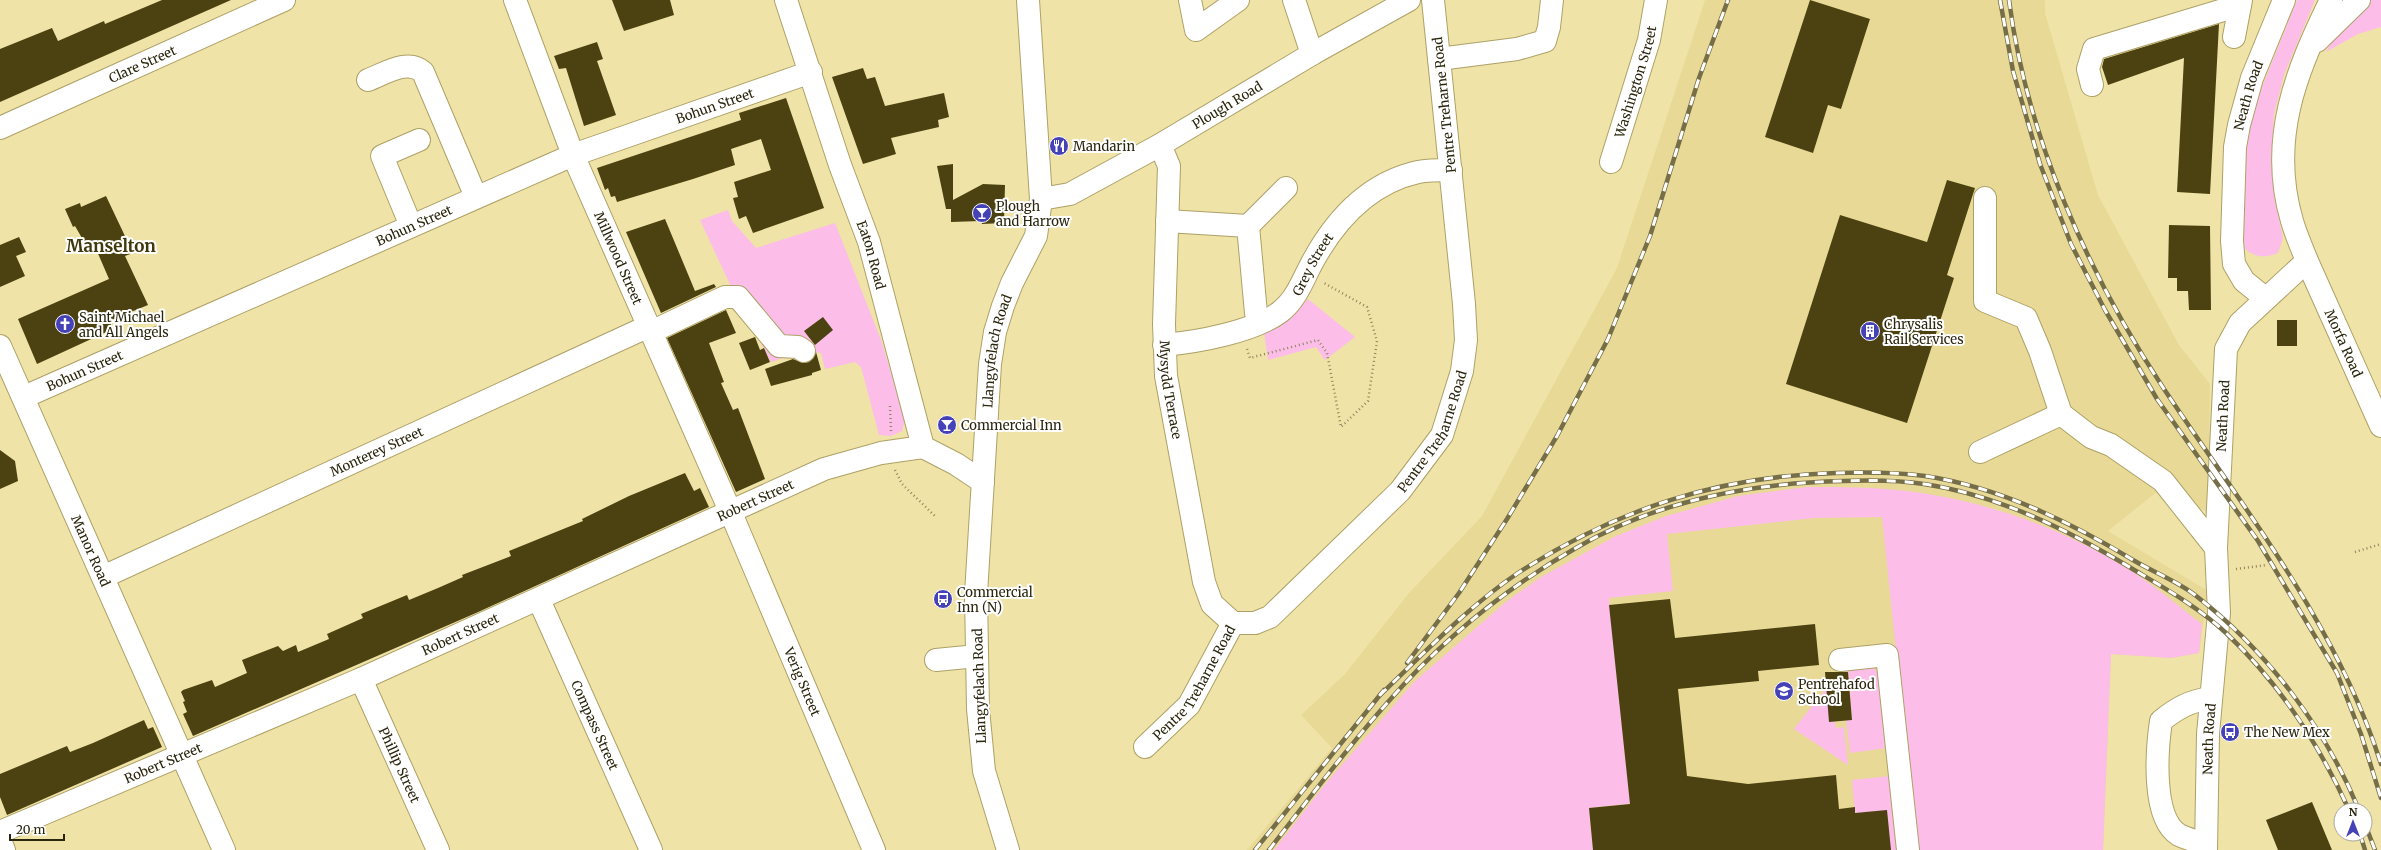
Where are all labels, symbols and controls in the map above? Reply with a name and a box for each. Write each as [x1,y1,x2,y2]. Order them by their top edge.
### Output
street label: Washington Street [1611,24,1660,141]
street label: Pentre Treharne Road [1429,36,1460,174]
street label: Clare Street [106,42,179,87]
street label: Neath Road [2230,58,2267,132]
street label: Plough Road [1189,78,1266,133]
street label: Bohun Street [673,85,756,128]
restaurant icon: Mandarin [1048,135,1070,157]
place label: Mandarin [1073,138,1135,155]
place label: Plough and Harrow [996,198,1071,230]
street label: Bohun Street [373,201,455,250]
bar icon: Plough and Harrow [971,202,993,224]
street label: Millwood Street [590,209,646,307]
street label: Eaton Road [853,218,889,292]
street label: Grey Street [1289,230,1337,299]
district label: Manselton [66,235,156,257]
street label: Llangyfelach Road [979,292,1016,409]
street label: Morfa Road [2321,307,2366,380]
place label: Saint Michael and All Angels [79,309,169,341]
church icon: Saint Michael and All Angels [54,313,76,335]
place label: Chrysalis Rail Services [1884,316,1964,348]
building icon: Chrysalis Rail Services [1859,320,1881,342]
street label: Mysydd Terrace [1156,340,1185,441]
street label: Bohun Street [44,347,125,395]
street label: Pentre Treharne Road [1394,368,1471,496]
street label: Neath Road [2213,379,2233,452]
bar icon: Commercial Inn [936,414,958,436]
place label: Commercial Inn [961,417,1062,434]
street label: Monterey Street [327,423,426,480]
street label: Robert Street [714,476,797,525]
street label: Manor Road [67,512,114,589]
place label: Commercial Inn (N) [957,584,1033,616]
bus stop icon: Commercial Inn (N) [932,588,954,610]
street label: Robert Street [419,610,502,659]
street label: Pentre Treharne Road [1149,622,1239,744]
street label: Llangyfelach Road [969,628,990,744]
street label: Verig Street [780,644,824,719]
place label: Pentrehafod School [1798,676,1875,708]
street label: Compass Street [567,678,622,773]
school or university icon: Pentrehafod School [1773,680,1795,702]
street label: Neath Road [2199,702,2220,775]
bus stop icon: The New Mex [2219,721,2241,743]
street label: Phillip Street [375,724,424,806]
place label: The New Mex [2244,724,2330,741]
street label: Robert Street [122,739,205,787]
north arrow [2333,802,2373,842]
text: N [2349,805,2358,819]
scale bar [10,816,64,842]
text: 20 m [16,822,45,837]

